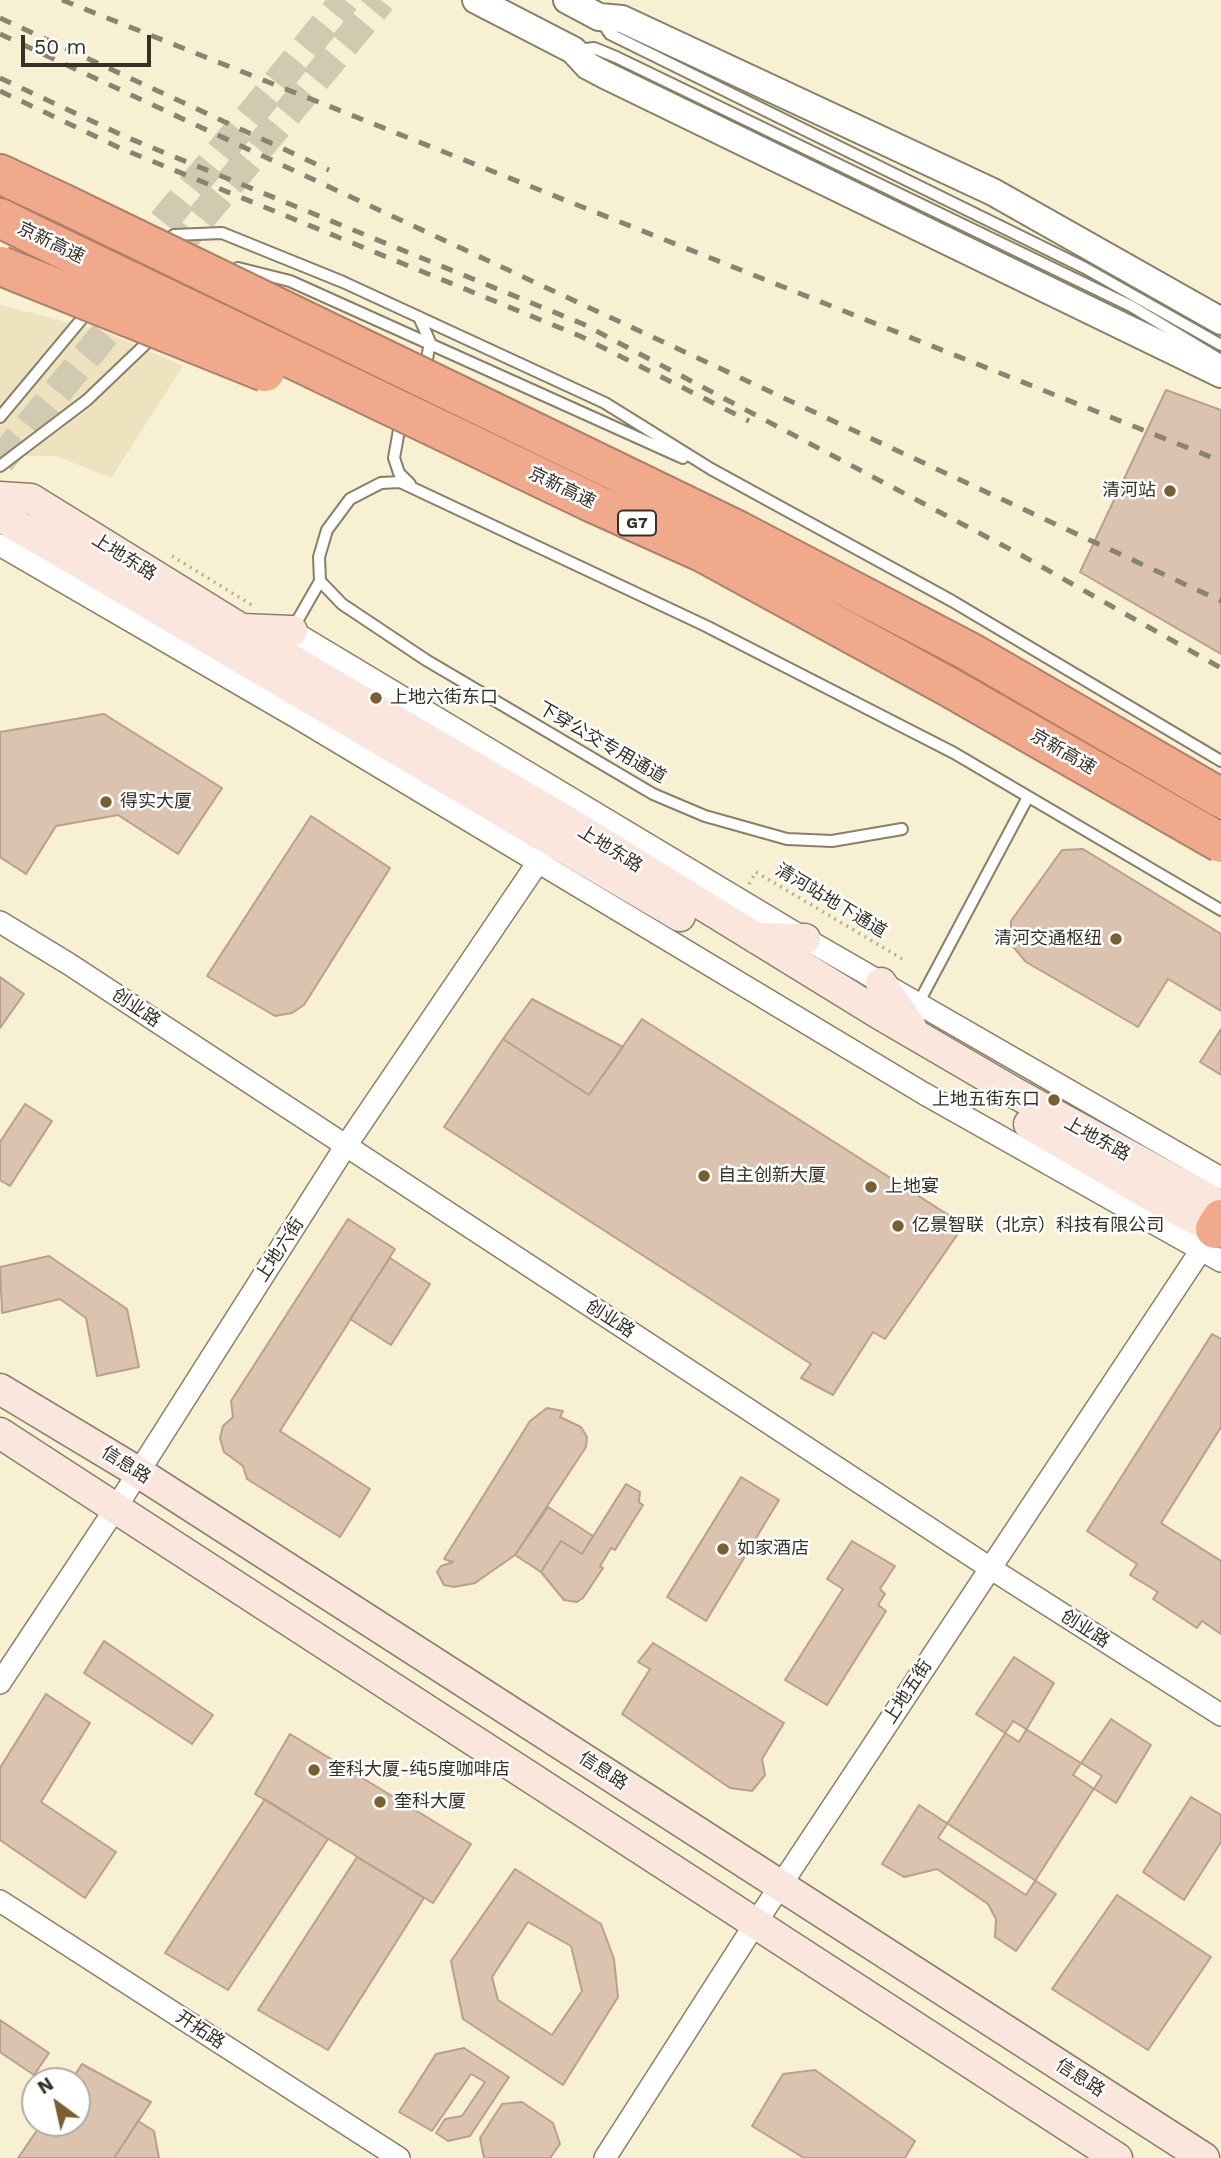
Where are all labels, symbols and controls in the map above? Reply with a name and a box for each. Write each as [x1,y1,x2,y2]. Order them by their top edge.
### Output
scale bar [24,21,154,65]
text: 50 m [34,34,86,59]
street label: 京新高速 [14,218,88,268]
street label: 京新高速 [525,463,599,513]
place label: 清河站 [1102,480,1156,502]
marker: 清河站 [1162,483,1178,499]
road number: G7 [618,510,656,536]
street label: 上地东路 [88,529,160,585]
place label: 上地六街东口 [390,687,498,709]
marker: 上地六街东口 [368,690,384,706]
street label: 下穿公交专用通道 [534,698,670,788]
street label: 京新高速 [1026,725,1100,779]
place label: 得实大厦 [120,791,192,813]
marker: 得实大厦 [98,794,114,810]
street label: 上地东路 [574,821,646,877]
street label: 清河站地下通道 [771,859,891,943]
place label: 清河交通枢纽 [994,928,1102,950]
marker: 清河交通枢纽 [1108,931,1124,947]
street label: 创业路 [108,984,164,1032]
place label: 上地五街东口 [932,1089,1040,1111]
marker: 上地五街东口 [1046,1092,1062,1108]
street label: 上地东路 [1060,1112,1134,1166]
place label: 自主创新大厦 [718,1165,826,1187]
marker: 自主创新大厦 [696,1168,712,1184]
place label: 上地宴 [885,1176,939,1198]
marker: 上地宴 [863,1179,879,1195]
street label: 上地六街 [251,1214,309,1286]
place label: 亿景智联（北京）科技有限公司 [912,1215,1164,1237]
marker: 亿景智联（北京）科技有限公司 [890,1218,906,1234]
street label: 创业路 [581,1295,639,1343]
street label: 信息路 [97,1442,155,1488]
place label: 如家酒店 [737,1538,809,1560]
marker: 如家酒店 [715,1541,731,1557]
street label: 创业路 [1056,1605,1114,1653]
street label: 上地五街 [879,1656,937,1728]
street label: 信息路 [574,1747,632,1795]
place label: 奎科大厦-纯5度咖啡店 [328,1759,510,1781]
marker: 奎科大厦-纯5度咖啡店 [306,1762,322,1778]
place label: 奎科大厦 [394,1791,466,1813]
marker: 奎科大厦 [372,1794,388,1810]
street label: 开拓路 [171,2006,229,2054]
street label: 信息路 [1051,2054,1109,2102]
north arrow [21,2067,91,2137]
text: N [33,2072,58,2099]

